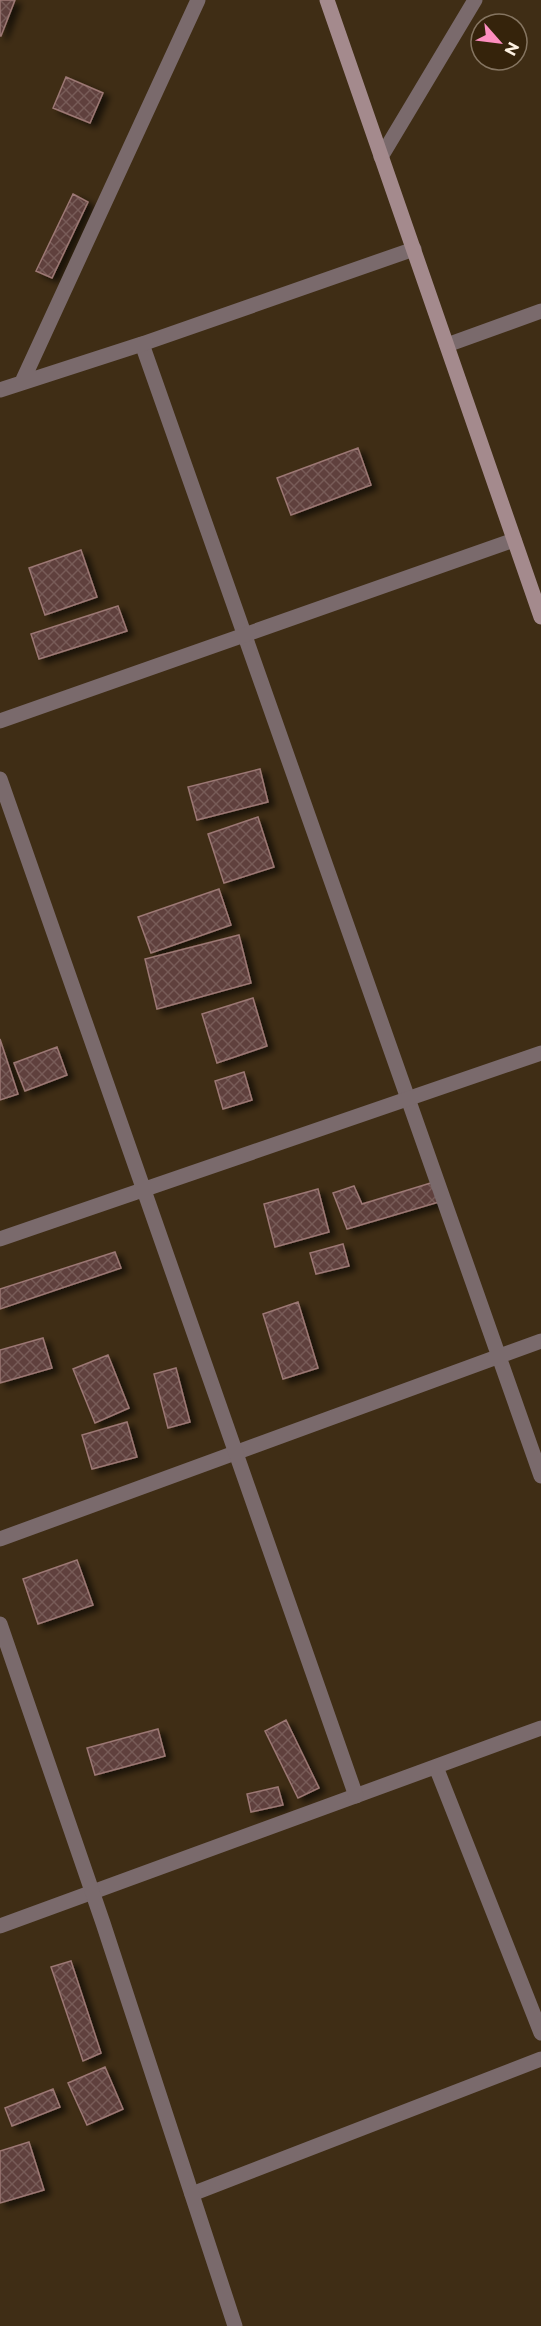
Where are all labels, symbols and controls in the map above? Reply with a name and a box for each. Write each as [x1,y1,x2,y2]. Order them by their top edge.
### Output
north arrow [469,12,529,72]
text: N [500,39,523,59]

